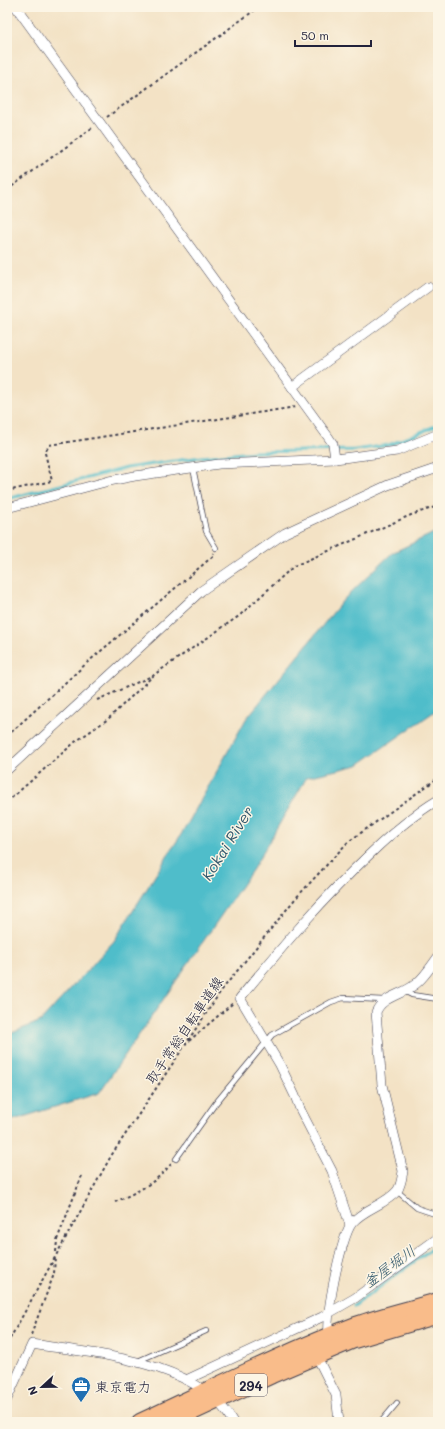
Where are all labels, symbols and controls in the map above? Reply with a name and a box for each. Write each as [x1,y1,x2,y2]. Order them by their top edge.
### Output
scale bar [295,22,371,48]
text: 50 m [301,27,329,43]
water label: Kokai River [196,802,258,884]
street label: 取手常総自転車道線 [141,972,227,1088]
water label: 釜屋堀川 [359,1240,419,1292]
north arrow [22,1367,62,1407]
road number: 294 [235,1374,267,1396]
office icon: 東京電力 [70,1375,92,1403]
place label: 東京電力 [95,1377,151,1396]
text: N [24,1384,41,1398]

